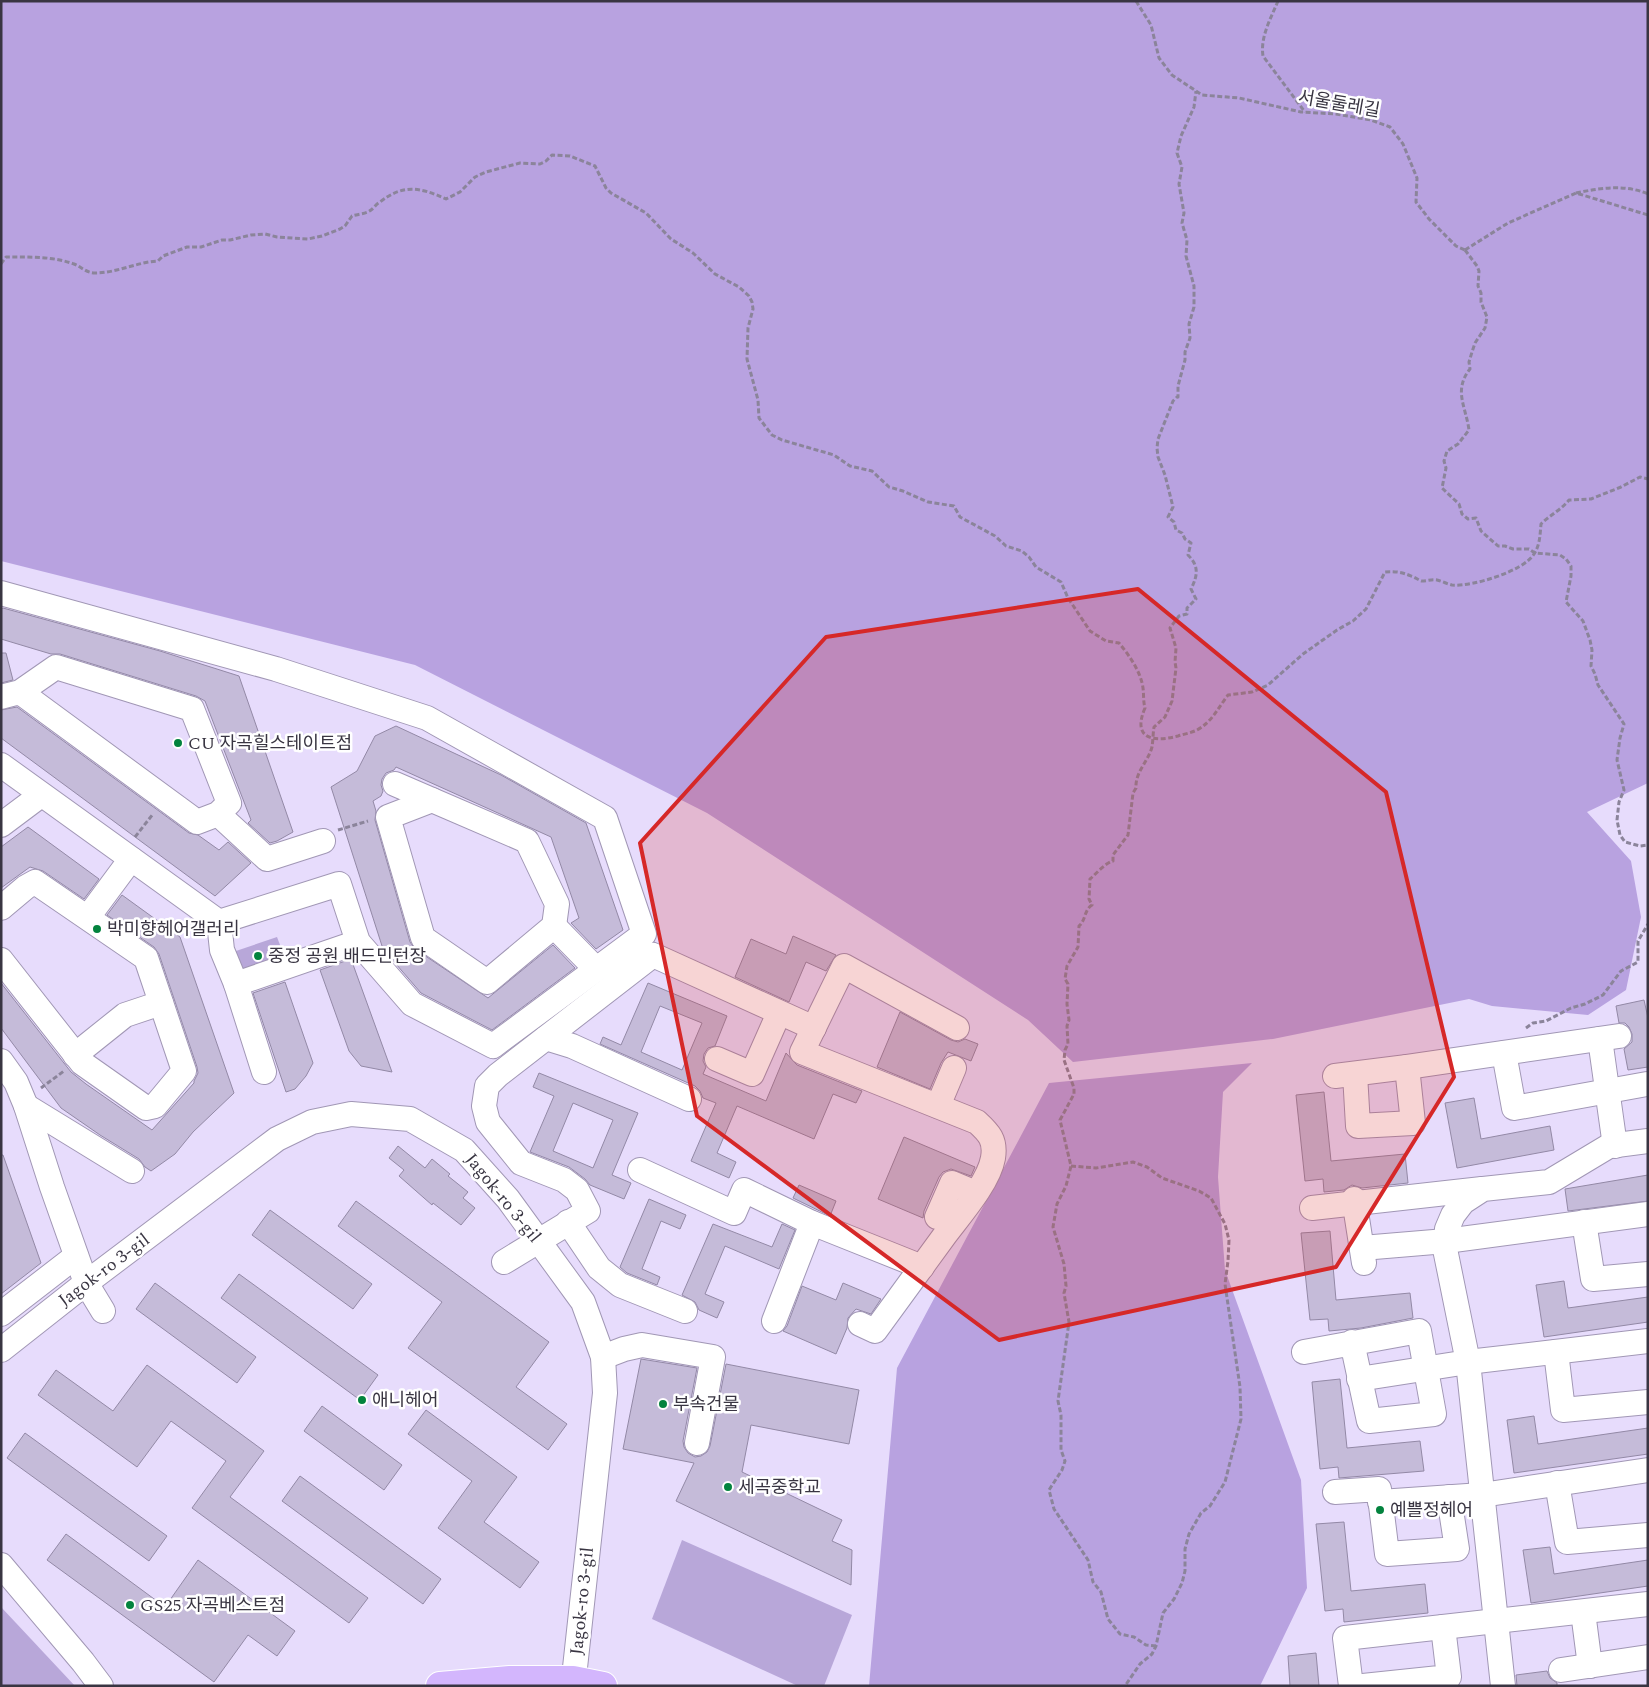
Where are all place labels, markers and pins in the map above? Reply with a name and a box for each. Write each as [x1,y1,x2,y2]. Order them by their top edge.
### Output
place label: CU 자곡힐스테이트점 [188,730,352,757]
marker: CU 자곡힐스테이트점 [172,737,184,749]
place label: 박미향헤어갤러리 [107,916,239,943]
marker: 박미향헤어갤러리 [91,923,103,935]
place label: 중정 공원 배드민턴장 [268,943,426,970]
marker: 중정 공원 배드민턴장 [252,950,264,962]
place label: 애니헤어 [372,1387,438,1414]
place label: 부속건물 [673,1391,739,1418]
marker: 애니헤어 [356,1394,368,1406]
marker: 부속건물 [657,1398,669,1410]
place label: 세곡중학교 [738,1474,821,1501]
marker: 세곡중학교 [722,1481,734,1493]
place label: 예쁠정헤어 [1390,1497,1473,1524]
marker: 예쁠정헤어 [1374,1504,1386,1516]
place label: GS25 자곡베스트점 [140,1592,285,1619]
marker: GS25 자곡베스트점 [124,1599,136,1611]

